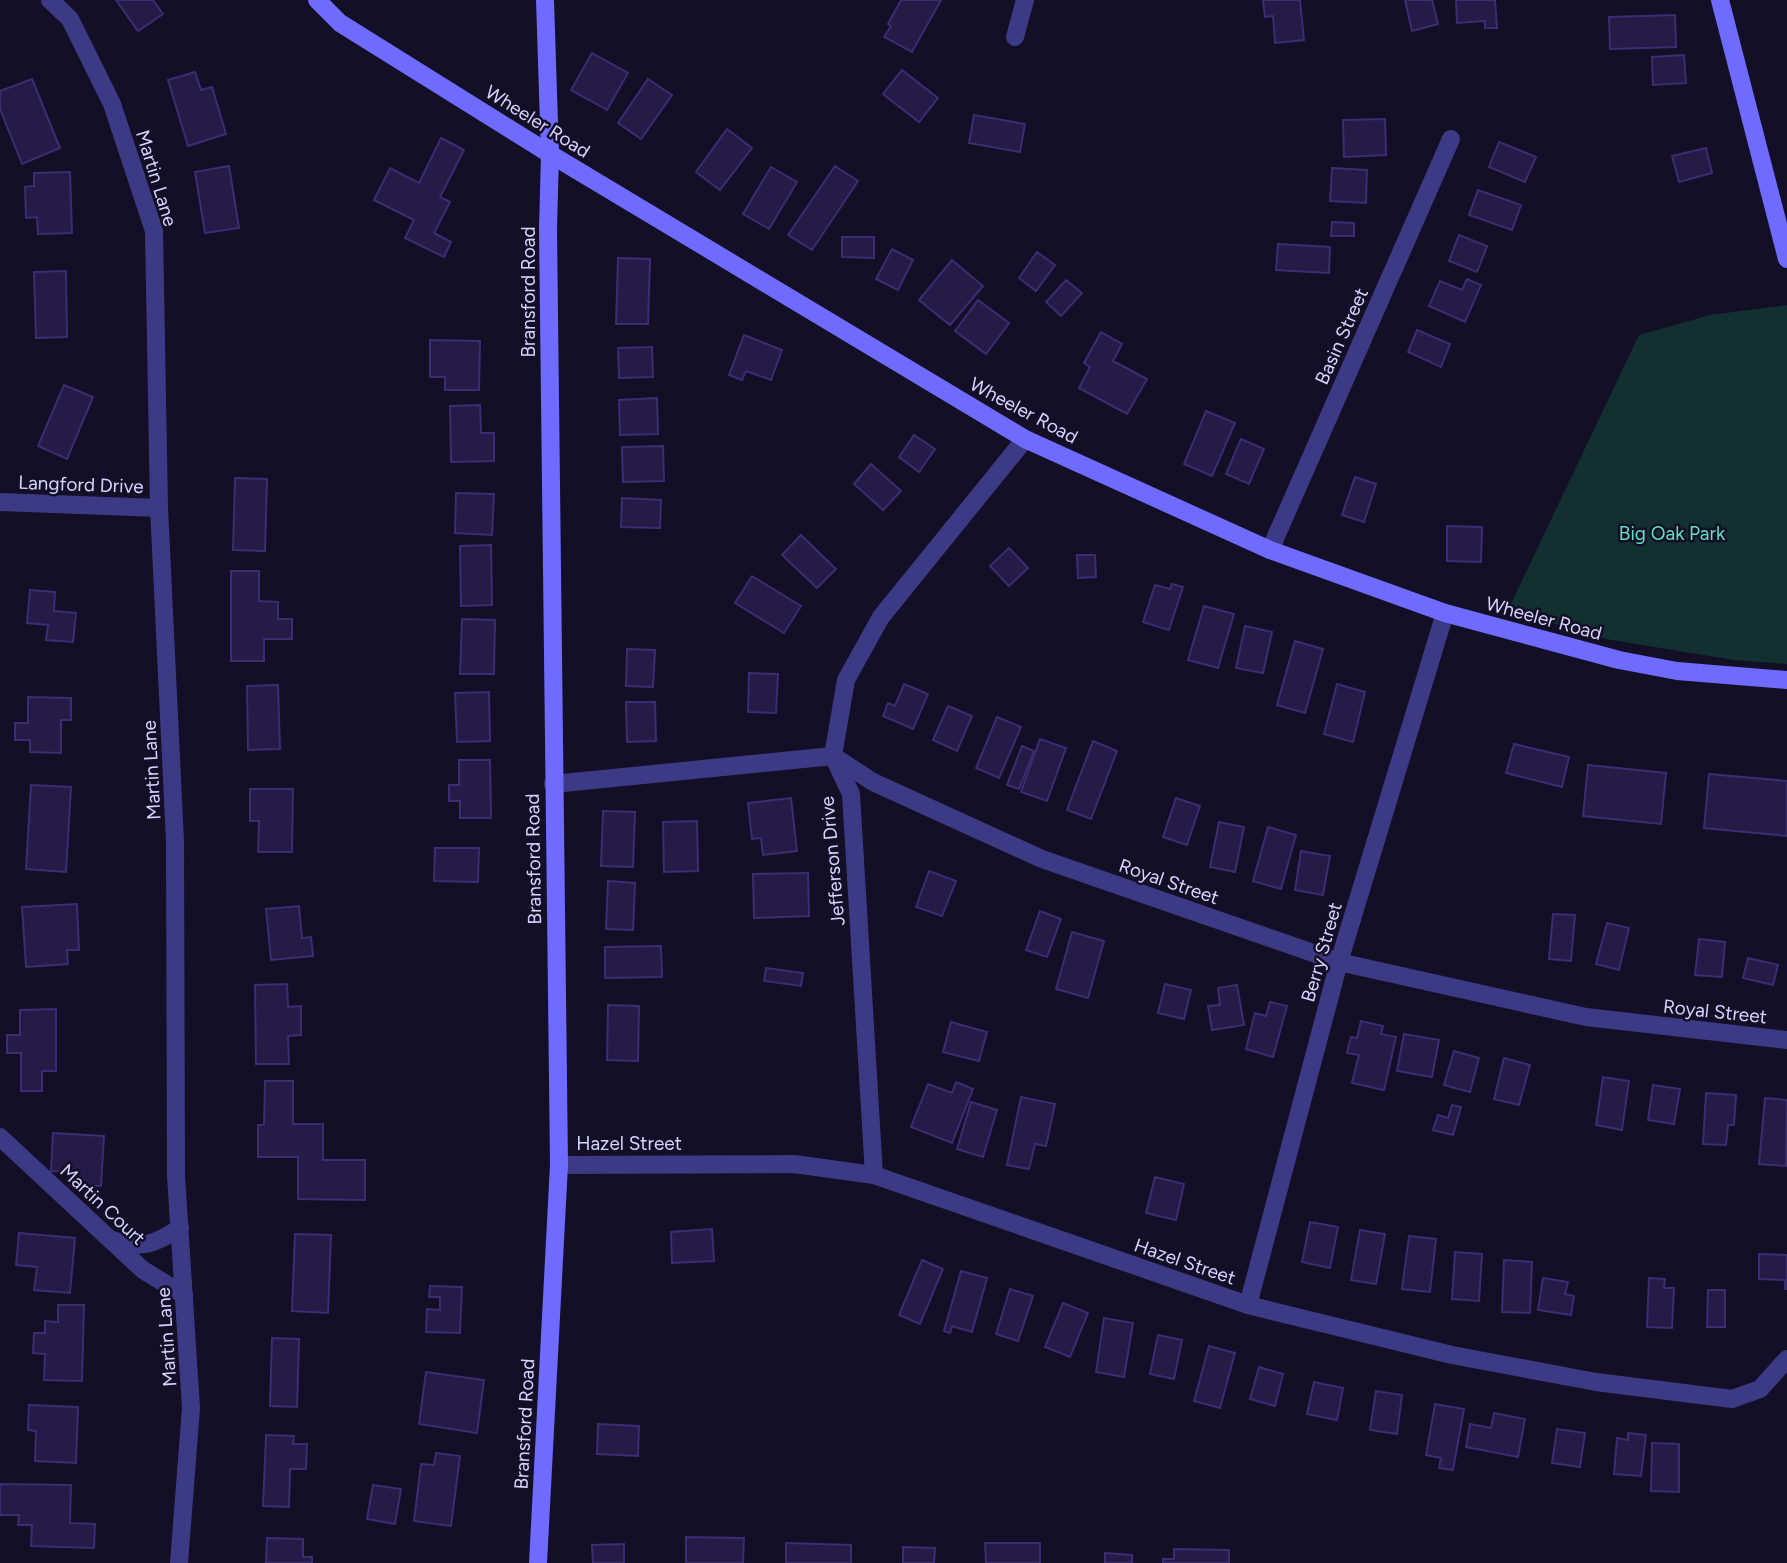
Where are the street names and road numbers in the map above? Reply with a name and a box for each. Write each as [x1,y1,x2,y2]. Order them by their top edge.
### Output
street label: Wheeler Road [481,80,594,163]
street label: Martin Lane [131,127,182,229]
street label: Bransford Road [517,226,540,358]
street label: Basin Street [1310,284,1373,388]
street label: Wheeler Road [966,372,1082,449]
street label: Langford Drive [18,471,144,498]
street label: Wheeler Road [1483,592,1604,645]
street label: Martin Lane [137,720,166,820]
street label: Bransford Road [521,793,546,925]
street label: Jefferson Drive [815,795,850,927]
street label: Royal Street [1116,854,1222,909]
street label: Berry Street [1296,900,1347,1005]
street label: Royal Street [1662,995,1768,1028]
street label: Hazel Street [576,1132,682,1155]
street label: Martin Court [55,1159,150,1250]
street label: Hazel Street [1131,1233,1239,1290]
street label: Martin Lane [152,1286,181,1387]
street label: Bransford Road [510,1358,539,1490]

